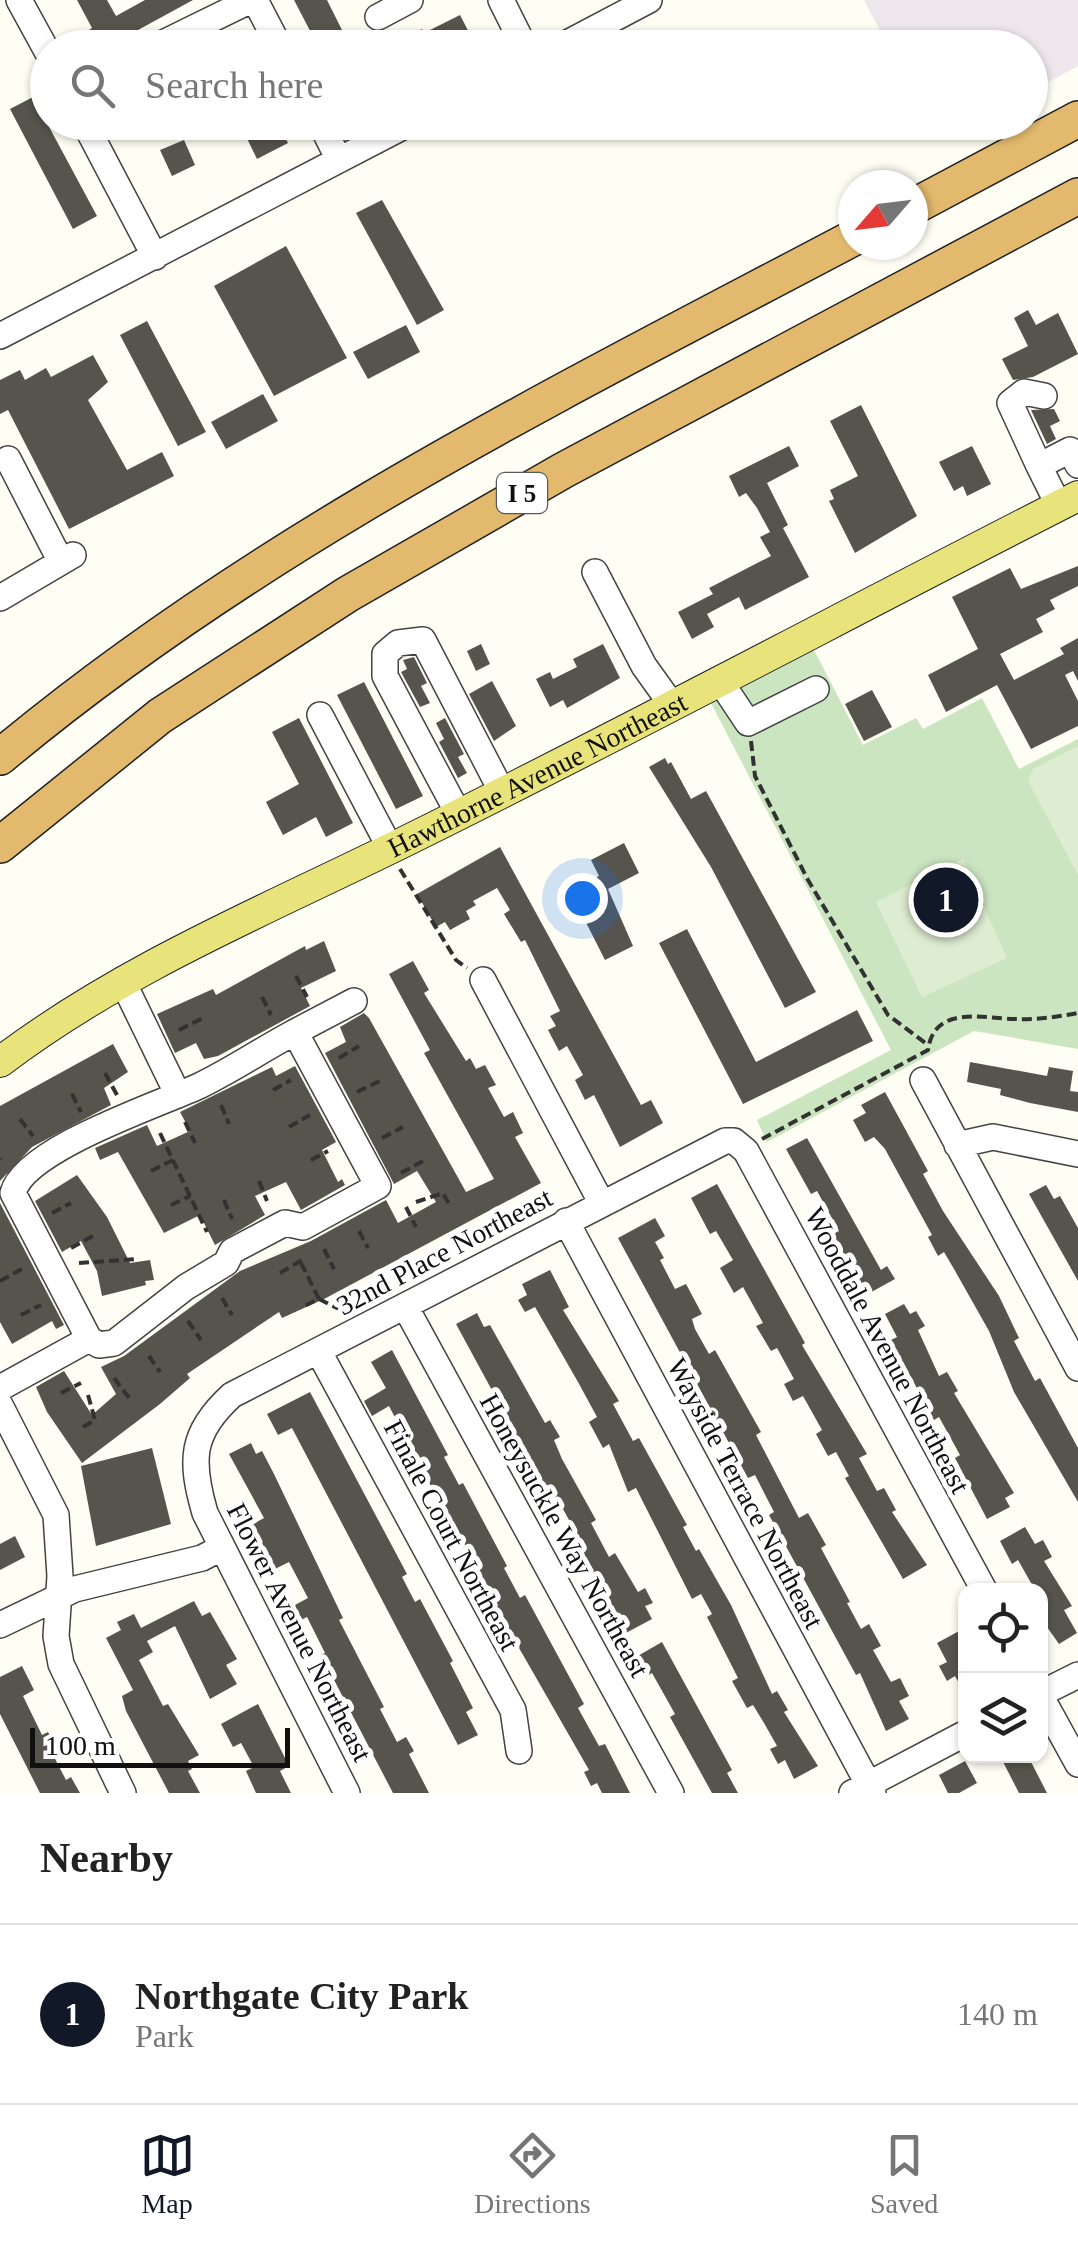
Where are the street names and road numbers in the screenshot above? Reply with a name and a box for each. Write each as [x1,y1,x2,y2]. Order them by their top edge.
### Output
road number: I 5 [497,473,547,513]
street label: Hawthorne Avenue Northeast [383,686,692,864]
street label: 32nd Place Northeast [331,1181,557,1321]
street label: Wooddale Avenue Northeast [799,1202,976,1499]
street label: Wayside Terrace Northeast [661,1353,830,1634]
street label: Honeysuckle Way Northeast [474,1388,656,1683]
street label: Finale Court Northeast [378,1415,526,1656]
street label: Flower Avenue Northeast [221,1498,378,1767]

